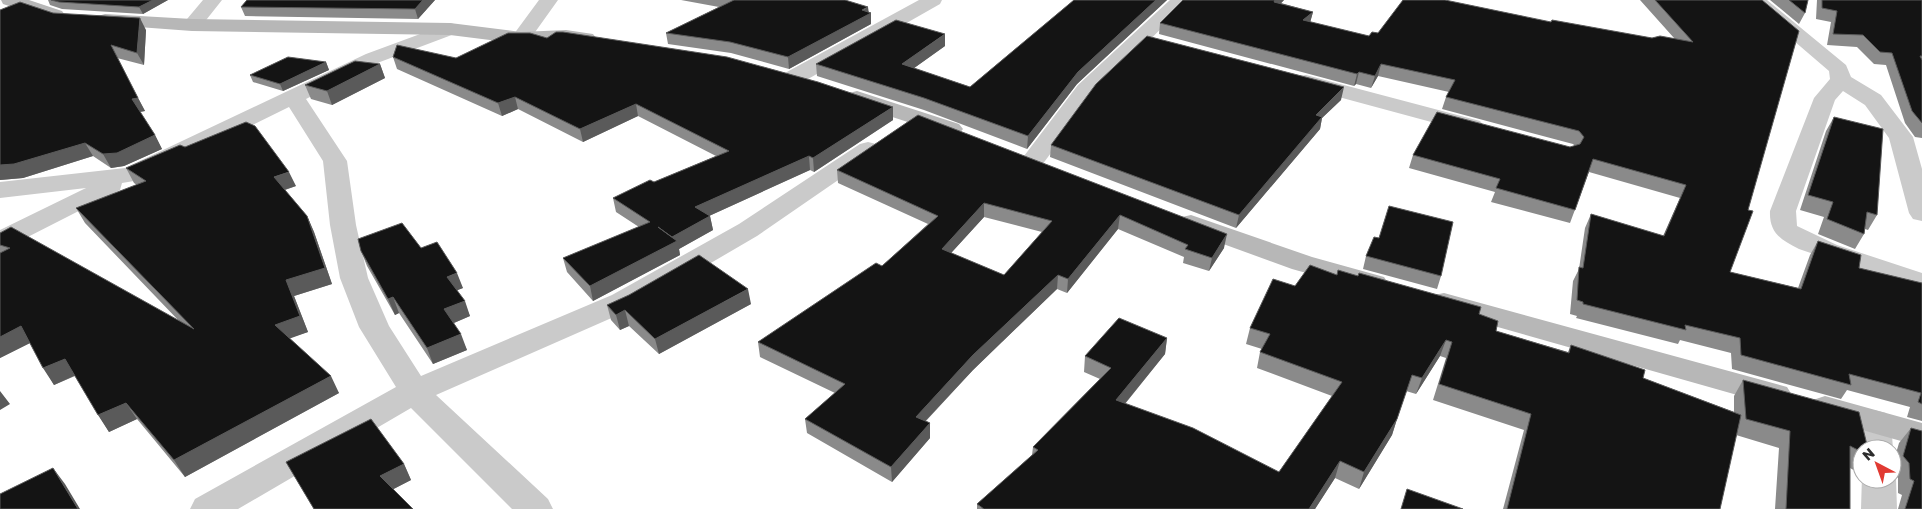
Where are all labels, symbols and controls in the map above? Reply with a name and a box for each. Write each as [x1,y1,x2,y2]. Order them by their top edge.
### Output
north arrow [1852,439,1902,489]
text: N [1859,444,1878,464]

